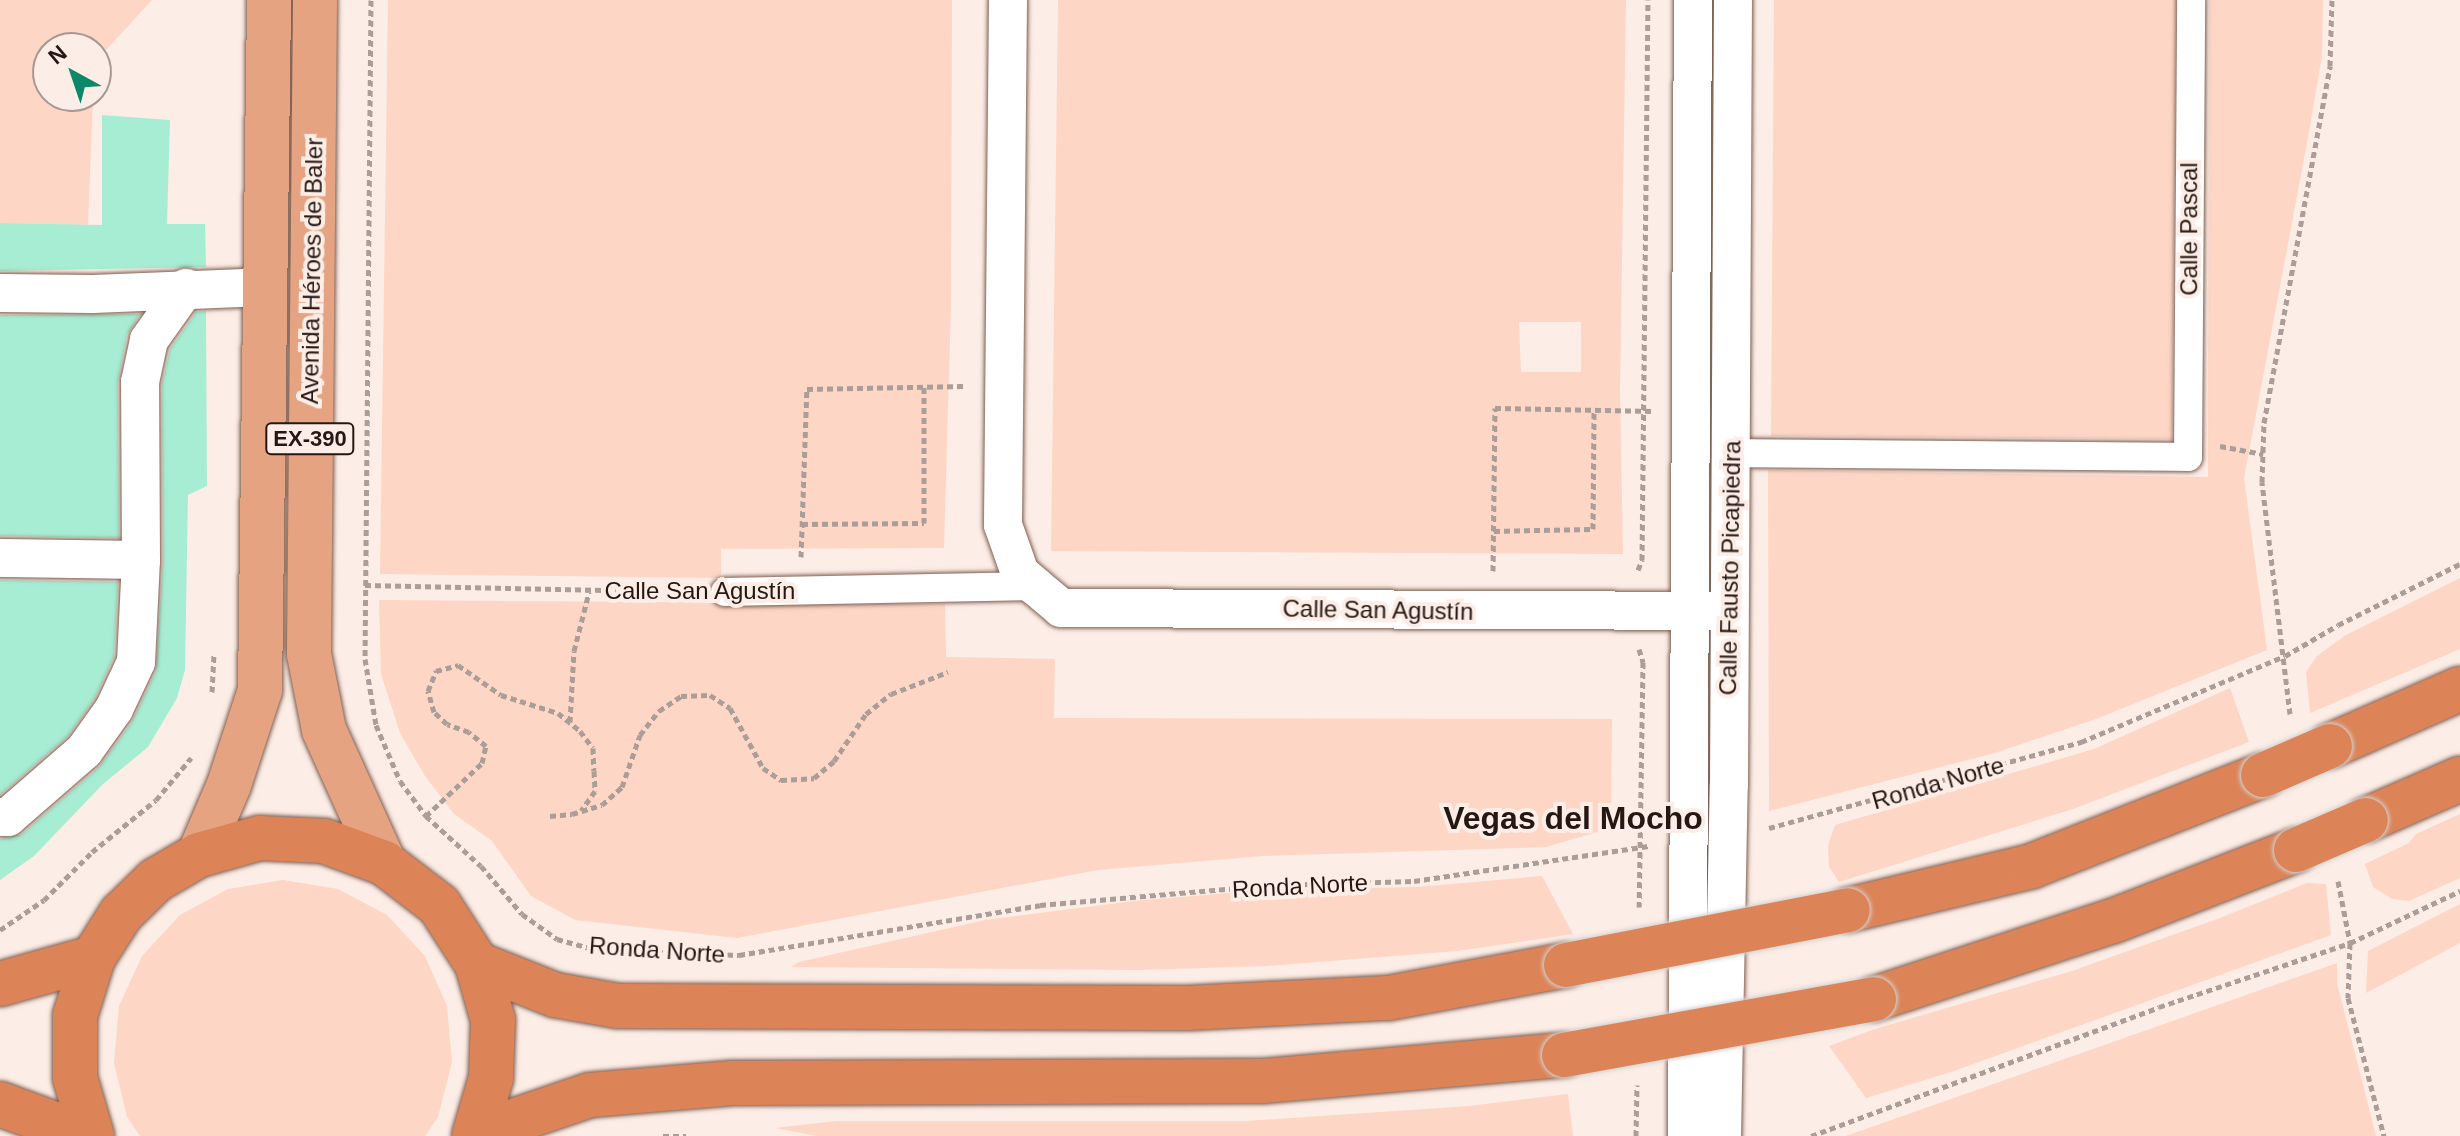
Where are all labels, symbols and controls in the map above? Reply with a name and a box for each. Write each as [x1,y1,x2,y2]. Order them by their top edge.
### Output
north arrow [32,32,112,112]
text: N [43,40,72,69]
street label: Avenida Héroes de Baler [295,138,329,404]
street label: Calle Pascal [2175,162,2203,296]
road number: EX-390 [264,421,356,457]
street label: Calle Fausto Picapiedra [1713,440,1747,696]
street label: Calle San Agustín [604,577,796,605]
street label: Calle San Agustín [1282,594,1474,626]
street label: Ronda Norte [1869,750,2007,816]
district label: Vegas del Mocho [1443,799,1703,837]
street label: Ronda Norte [1231,868,1369,904]
street label: Ronda Norte [588,931,726,969]

